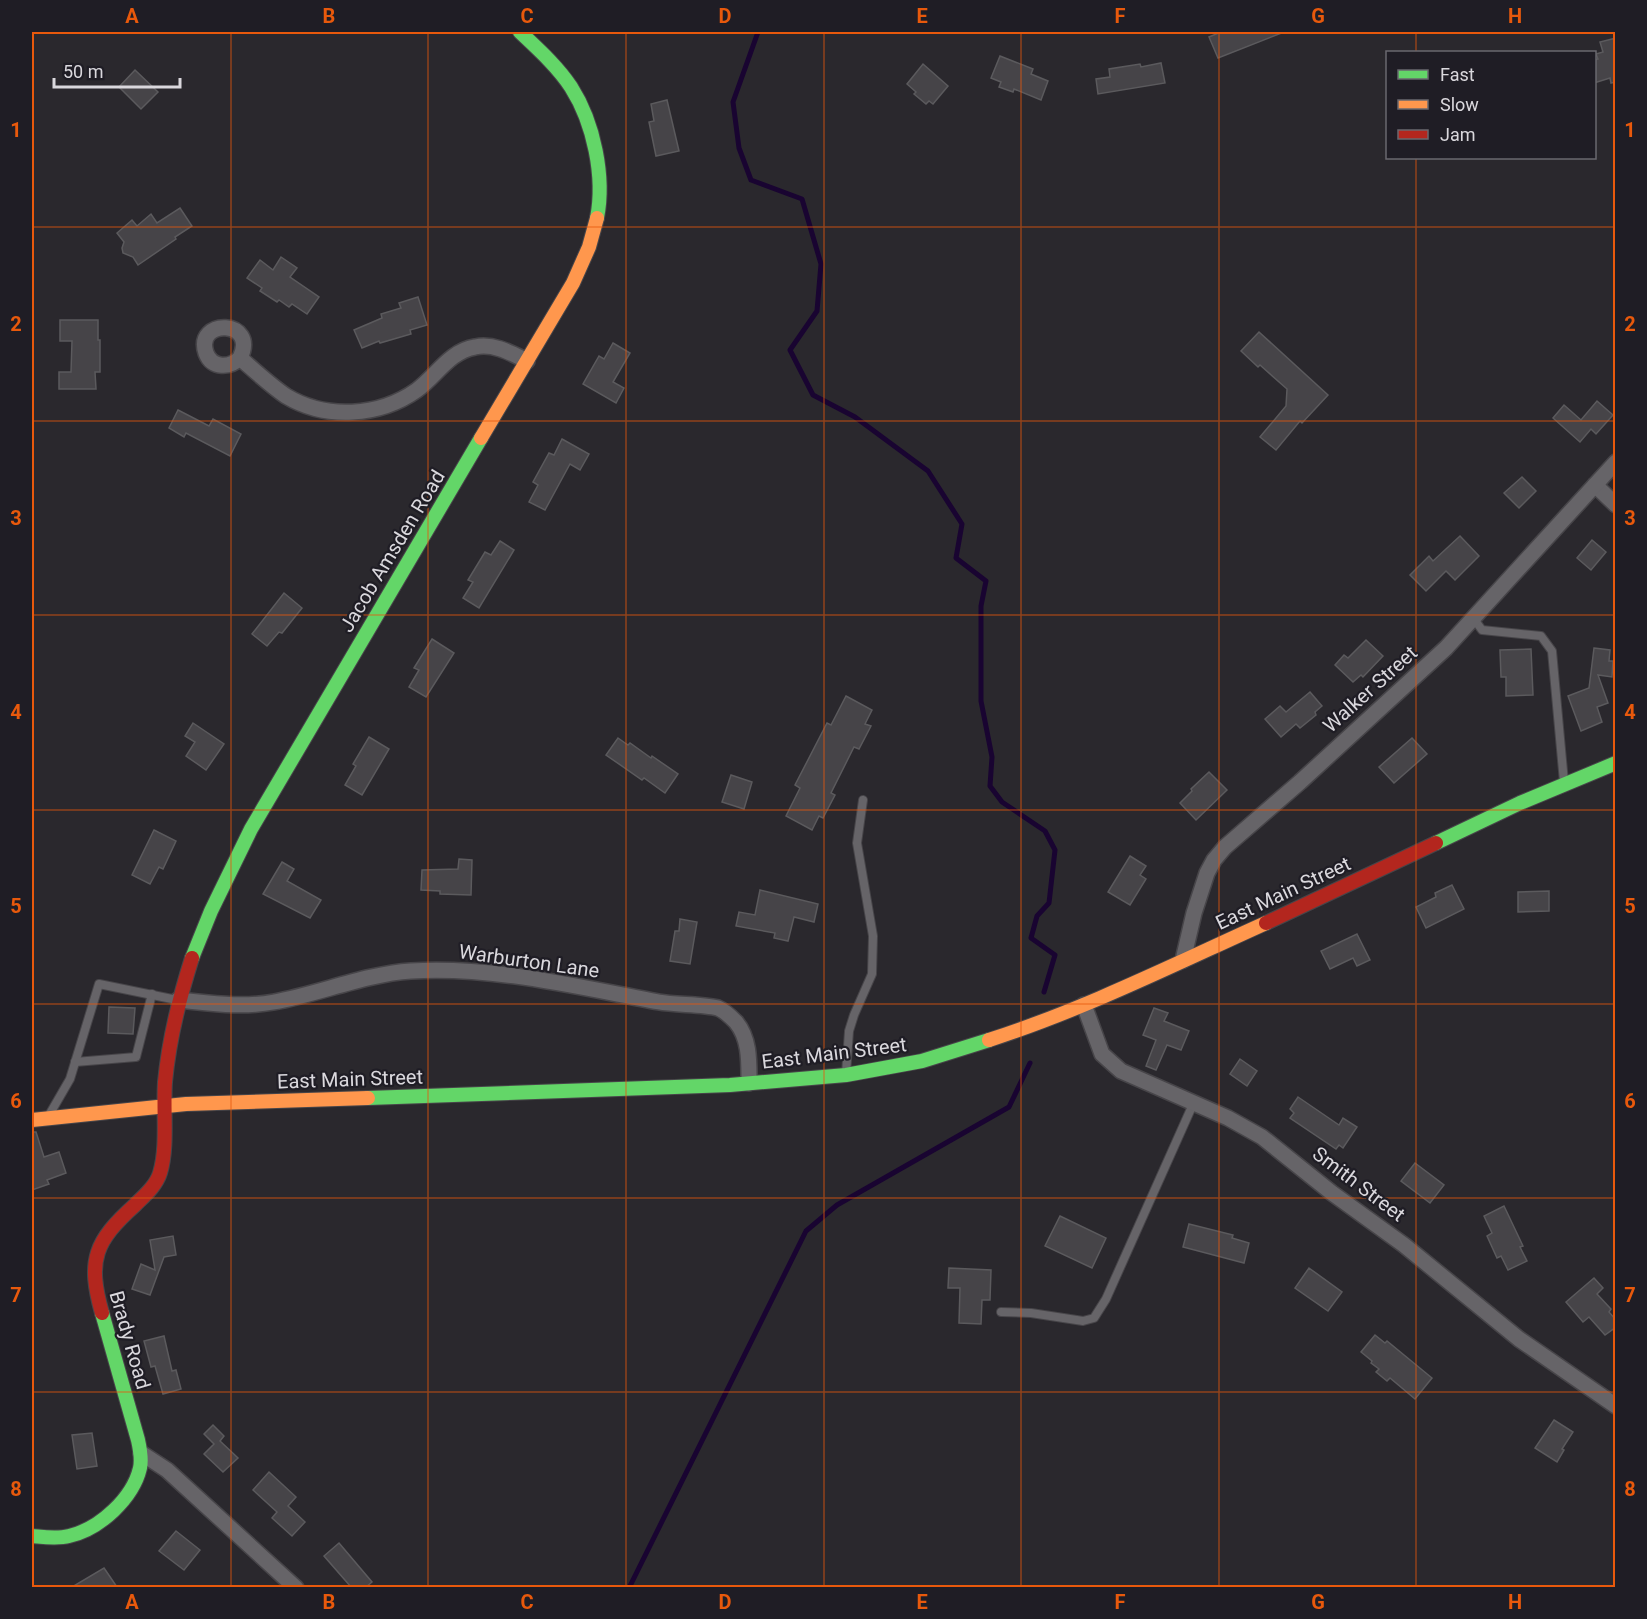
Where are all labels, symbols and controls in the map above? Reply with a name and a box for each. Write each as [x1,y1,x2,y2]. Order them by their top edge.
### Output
text: A [125,4,139,28]
text: B [323,4,335,28]
text: C [520,4,534,28]
text: D [719,4,732,28]
text: E [916,4,928,28]
text: F [1115,4,1126,28]
text: G [1311,4,1325,28]
text: H [1508,4,1522,28]
scale bar [54,51,180,89]
legend [1386,51,1596,159]
text: 50 m [63,61,103,82]
text: Fast [1440,64,1475,85]
text: Slow [1440,94,1479,115]
text: 1 [10,118,22,142]
text: 1 [1624,118,1636,142]
text: Jam [1440,124,1476,145]
text: 2 [10,312,22,336]
text: 2 [1624,312,1636,336]
street label: Jacob Amsden Road [334,466,450,636]
text: 3 [10,506,22,530]
text: 3 [1624,506,1636,530]
street label: Walker Street [1318,641,1422,737]
text: 4 [10,700,22,724]
text: 4 [1624,700,1636,724]
street label: East Main Street [1212,851,1354,935]
text: 5 [10,894,22,918]
text: 5 [1624,894,1636,918]
street label: Warburton Lane [457,939,601,983]
street label: East Main Street [760,1032,908,1074]
street label: East Main Street [277,1064,423,1094]
text: 6 [10,1089,22,1113]
text: 6 [1624,1089,1636,1113]
street label: Smith Street [1308,1141,1410,1227]
text: 7 [10,1283,22,1307]
text: 7 [1624,1283,1636,1307]
street label: Brady Road [104,1288,156,1392]
text: 8 [10,1477,22,1501]
text: 8 [1624,1477,1636,1501]
text: A [125,1590,139,1614]
text: B [323,1590,335,1614]
text: C [520,1590,534,1614]
text: D [719,1590,732,1614]
text: E [916,1590,928,1614]
text: F [1115,1590,1126,1614]
text: G [1311,1590,1325,1614]
text: H [1508,1590,1522,1614]

